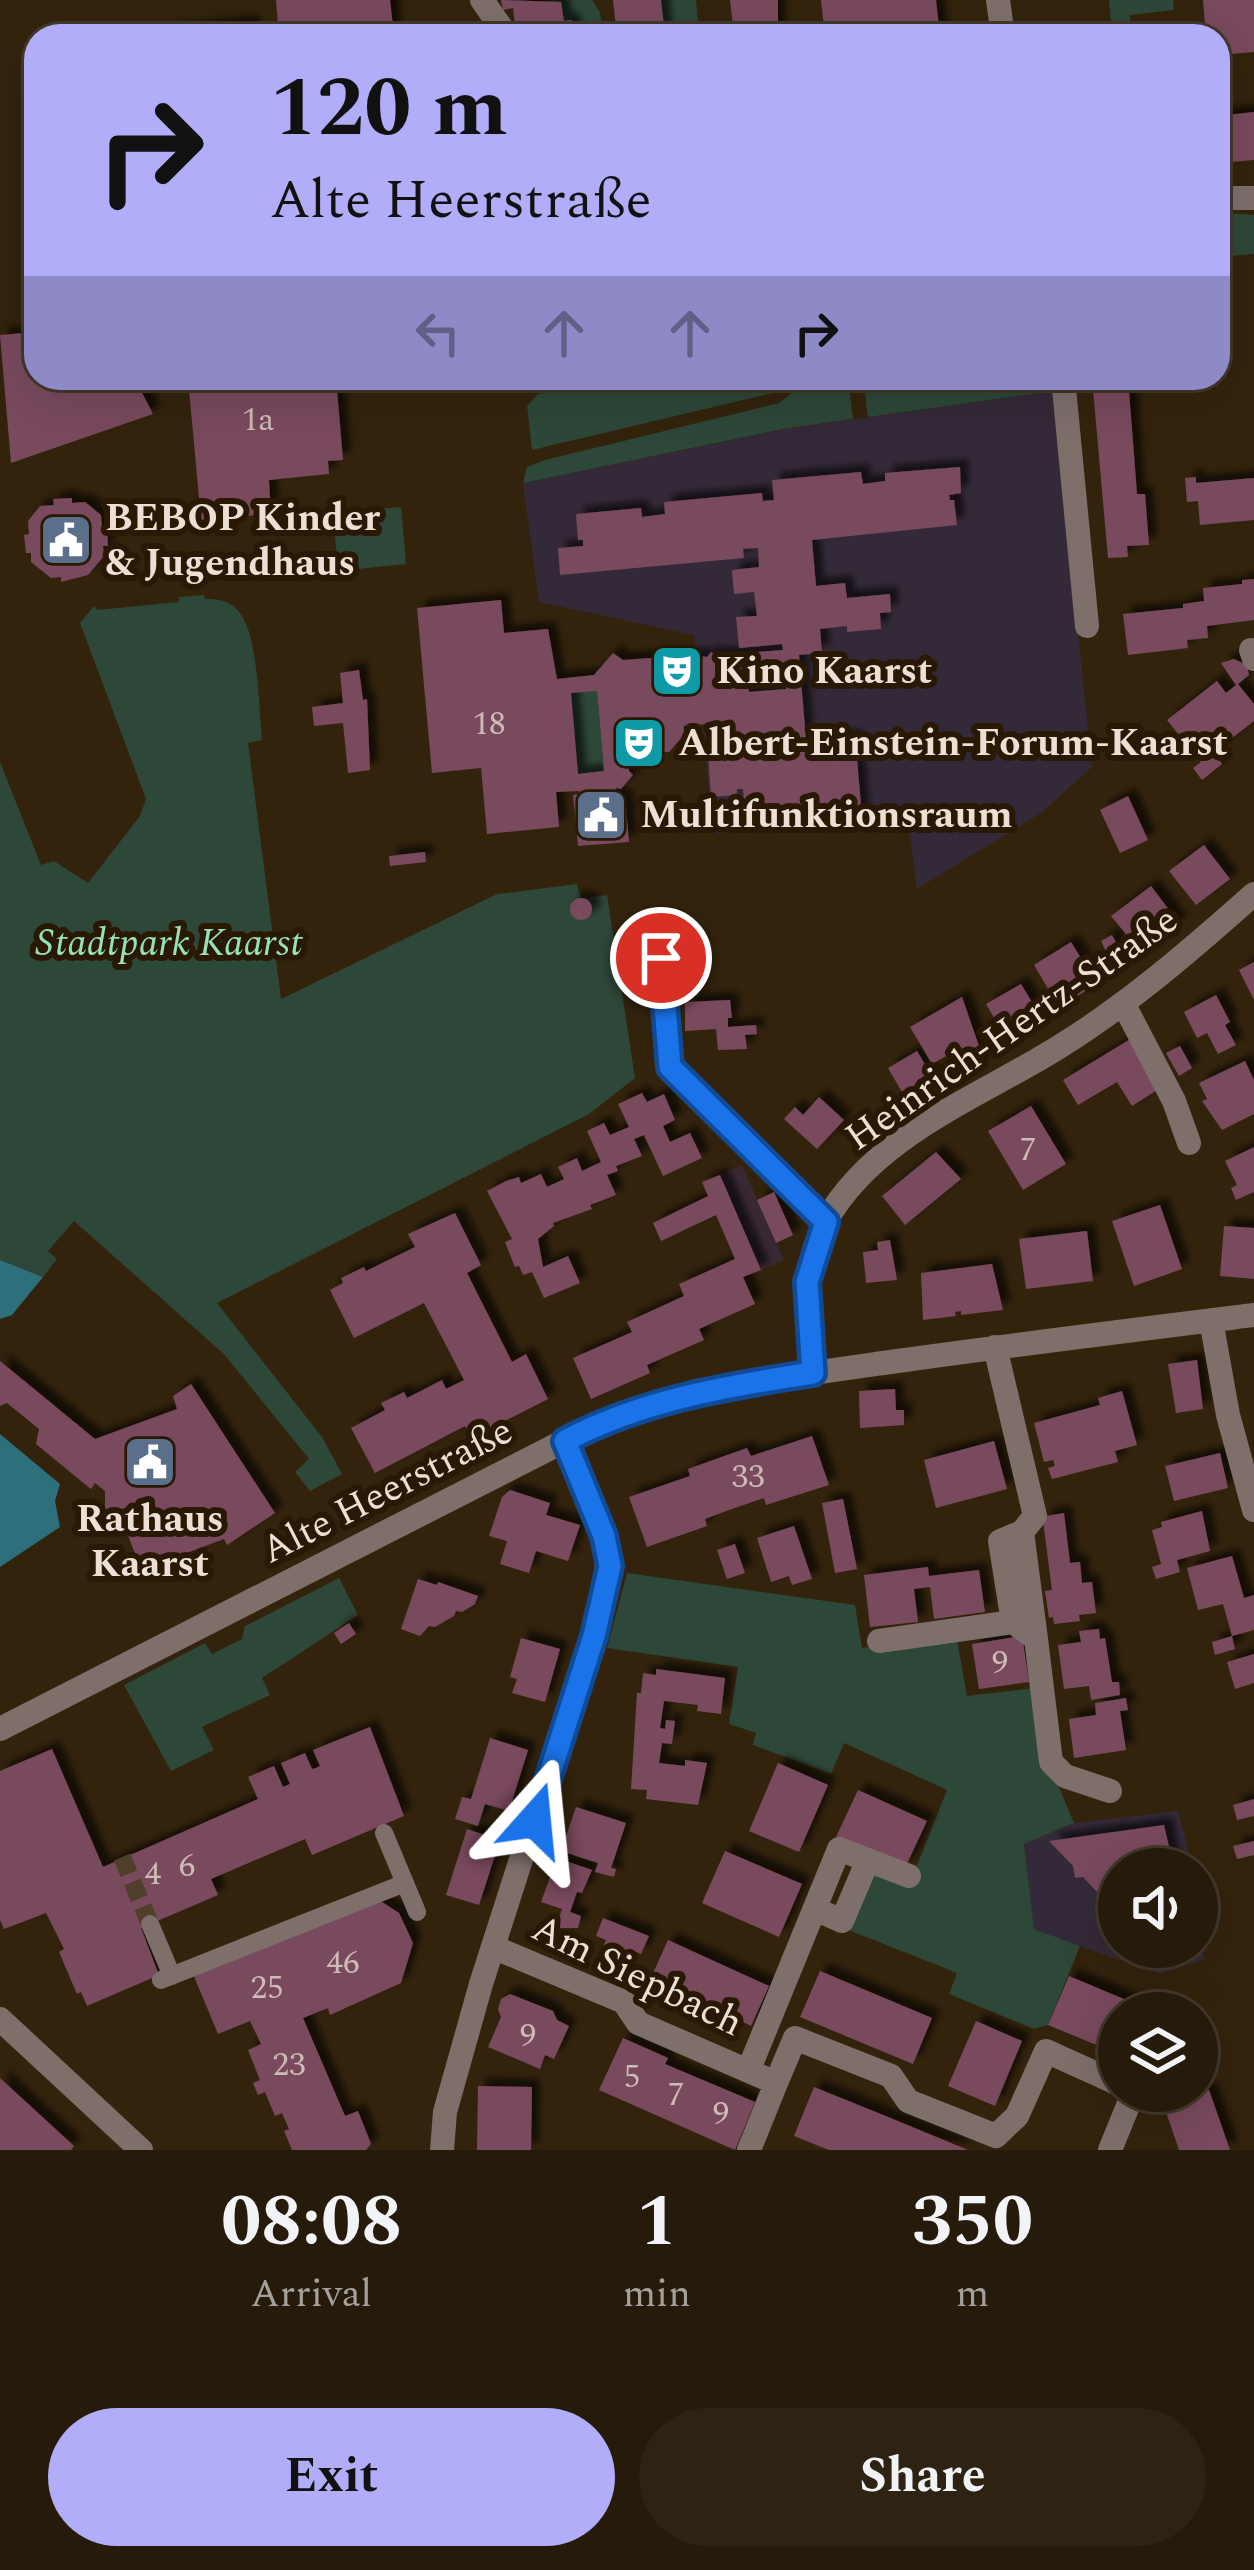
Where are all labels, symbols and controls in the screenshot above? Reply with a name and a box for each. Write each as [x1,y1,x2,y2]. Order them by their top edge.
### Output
text: 120 m [270,45,508,173]
icon: right [72,72,228,228]
text: Alte Heerstraße [270,160,652,242]
icon: left [405,300,471,366]
icon: ahead [531,300,597,366]
icon: ahead [657,300,723,366]
icon: right [783,300,849,366]
house number: 1a [242,395,274,445]
place label: BEBOP Kinder & Jugendhaus [105,489,380,593]
public building icon: BEBOP Kinder & Jugendhaus [38,512,94,568]
place label: Kino Kaarst [716,642,932,701]
theatre icon: Kino Kaarst [649,643,705,699]
house number: 18 [473,699,506,749]
place label: Albert-Einstein-Forum-Kaarst [678,714,1228,773]
theatre icon: Albert-Einstein-Forum-Kaarst [611,715,667,771]
place label: Multifunktionsraum [640,786,1013,845]
public building icon: Multifunktionsraum [573,787,629,843]
street label: Heinrich-Hertz-Straße [833,892,1191,1166]
pin [610,907,712,1009]
park label: Stadtpark Kaarst [36,914,303,973]
icon: arrive [628,925,694,991]
house number: 7 [1020,1125,1036,1175]
street label: Alte Heerstraße [251,1402,523,1580]
public building icon: Rathaus Kaarst [122,1434,178,1490]
house number: 33 [732,1452,765,1502]
place label: Rathaus Kaarst [76,1490,224,1594]
house number: 9 [992,1638,1008,1688]
position arrow [472,1757,598,1883]
house number: 6 [179,1841,195,1891]
map controls [1098,1848,1218,2112]
button: sound [1098,1848,1218,1968]
house number: 4 [145,1849,162,1899]
street label: Am Siepbach [521,1899,753,2053]
house number: 46 [327,1938,360,1988]
house number: 25 [251,1963,284,2013]
button: layers [1098,1992,1218,2112]
house number: 9 [520,2011,536,2061]
house number: 23 [273,2040,306,2090]
house number: 5 [624,2052,640,2102]
house number: 7 [668,2070,684,2120]
house number: 9 [713,2089,729,2139]
text: 08:08 [221,2168,402,2277]
text: 1 [637,2168,677,2277]
text: 350 [912,2168,1033,2277]
text: Arrival [251,2265,372,2324]
text: min [623,2265,691,2324]
text: m [956,2265,989,2324]
button: Exit [48,2408,615,2546]
button: Share [639,2408,1206,2546]

